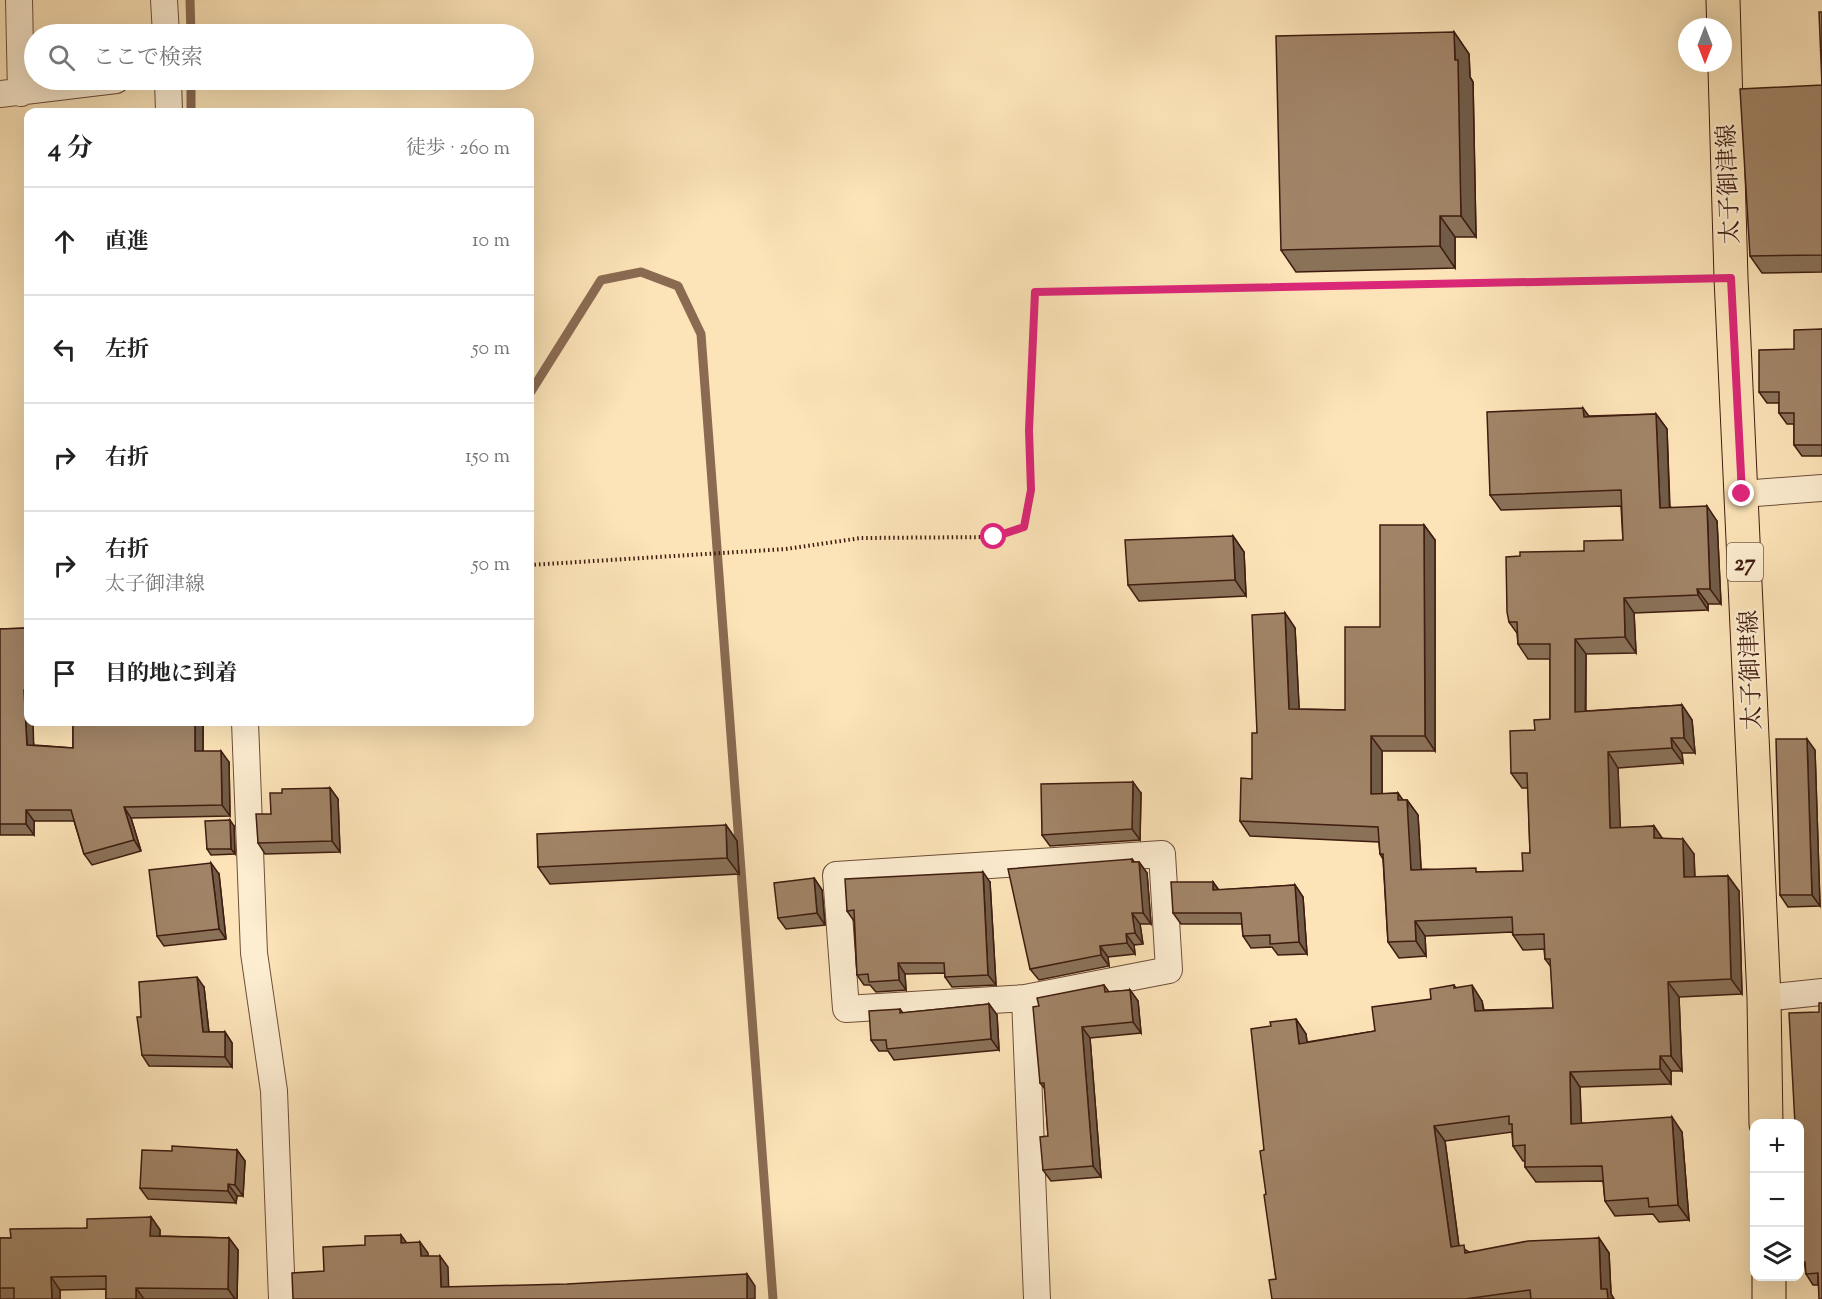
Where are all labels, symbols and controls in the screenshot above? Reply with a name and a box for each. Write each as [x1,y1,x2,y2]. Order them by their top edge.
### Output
north arrow [1678,18,1732,72]
search box [24,24,534,90]
icon: search [45,41,78,74]
text: ここで検索 [93,43,203,75]
street label: 太子御津線 [1711,123,1749,244]
text: 4 分 [48,131,93,168]
text: 徒歩 · 260 m [406,135,510,164]
icon: ahead [48,225,81,258]
text: 直進 [105,227,149,259]
text: 10 m [472,227,510,256]
icon: left [48,333,81,366]
text: 左折 [105,335,149,367]
text: 50 m [472,335,510,364]
icon: right [48,441,81,474]
text: 右折 [105,443,149,475]
text: 150 m [465,443,510,472]
route end [1728,480,1754,506]
route start [980,523,1006,549]
text: 右折 [105,535,149,567]
road number: 27 [1727,543,1763,581]
icon: right [48,549,81,582]
text: 50 m [472,551,510,580]
text: 太子御津線 [105,571,205,600]
street label: 太子御津線 [1733,609,1771,730]
icon: arrive [48,657,81,690]
text: 目的地に到着 [105,659,237,691]
map controls [1750,1119,1804,1281]
button: + [1750,1119,1804,1173]
button: − [1750,1173,1804,1227]
button: layers [1750,1227,1804,1281]

